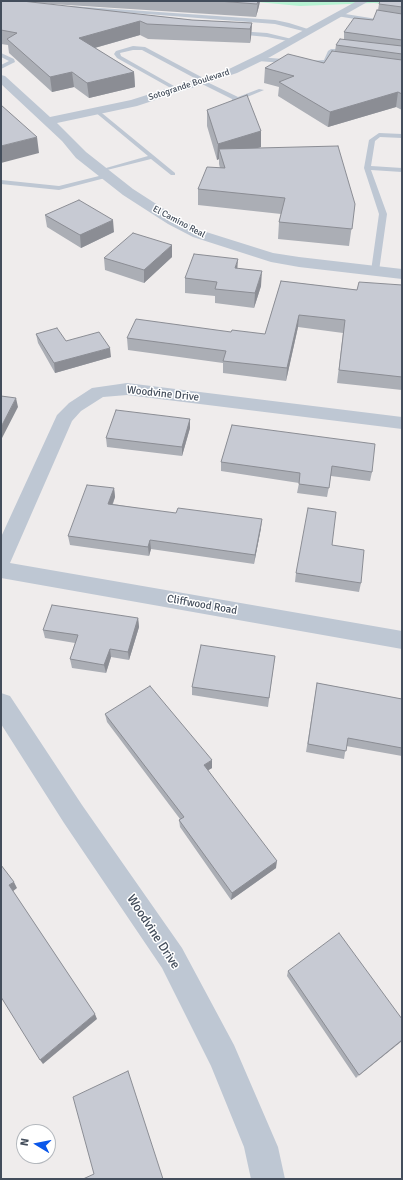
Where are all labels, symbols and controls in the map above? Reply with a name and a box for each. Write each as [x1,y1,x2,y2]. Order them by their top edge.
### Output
street label: Sotogrande Boulevard [147,67,231,103]
street label: El Camino Real [151,204,207,240]
street label: Woodvine Drive [126,384,200,404]
street label: Cliffwood Road [166,592,238,618]
street label: Woodvine Drive [123,892,183,972]
north arrow [16,1124,56,1164]
text: N [18,1137,32,1147]

